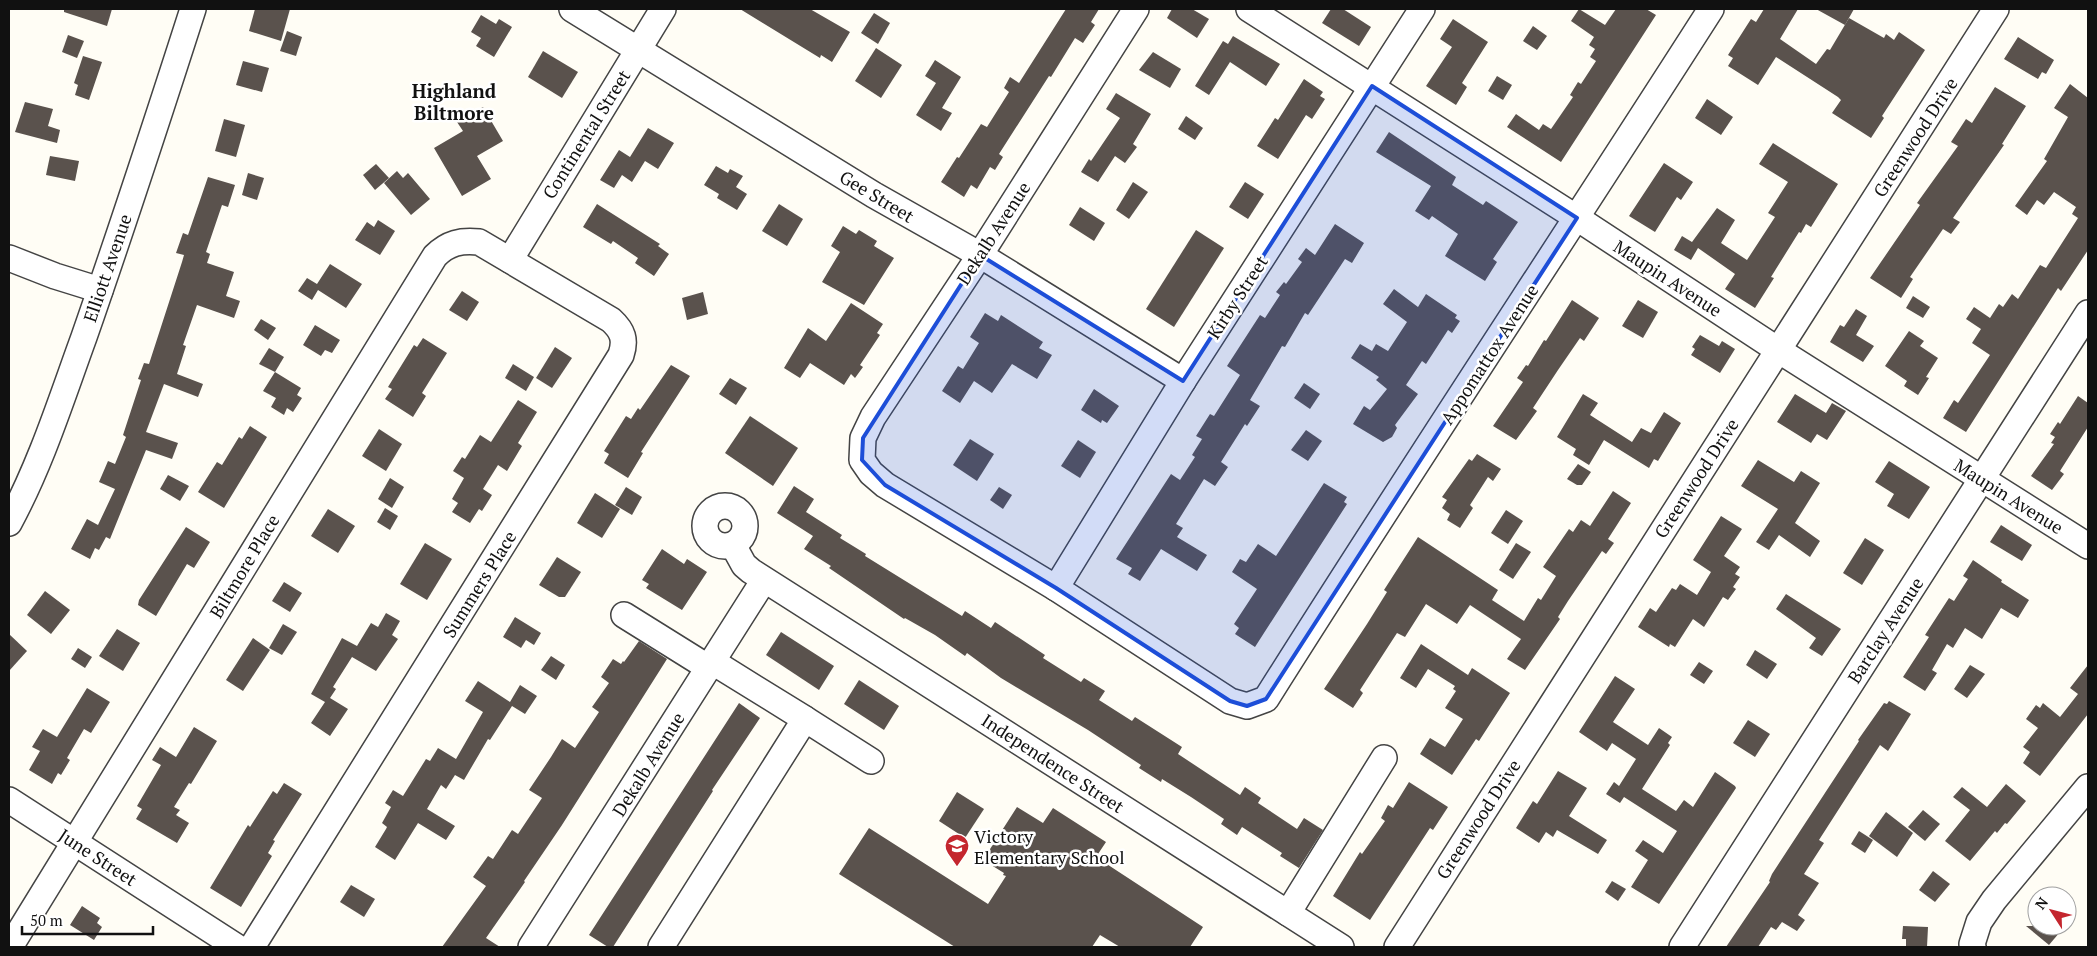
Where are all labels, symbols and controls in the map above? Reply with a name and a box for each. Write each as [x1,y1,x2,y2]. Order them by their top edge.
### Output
street label: Continental Street [537,65,636,203]
street label: Greenwood Drive [1867,73,1963,201]
district label: Highland Biltmore [412,78,497,125]
street label: Gee Street [835,164,919,228]
street label: Dekalb Avenue [951,177,1035,289]
street label: Elliott Avenue [77,211,137,325]
street label: Maupin Avenue [1609,234,1727,322]
street label: Kirby Street [1201,250,1273,343]
street label: Appomattox Avenue [1435,279,1543,429]
street label: Greenwood Drive [1648,414,1744,542]
street label: Maupin Avenue [1950,453,2068,539]
street label: Biltmore Place [204,510,284,622]
street label: Summers Place [437,526,521,642]
street label: Barclay Avenue [1842,572,1928,688]
street label: Dekalb Avenue [606,707,690,821]
street label: Independence Street [977,708,1129,818]
street label: Greenwood Drive [1430,755,1526,883]
street label: June Street [54,823,142,891]
place label: Victory Elementary School [974,824,1125,869]
school or university icon: Victory Elementary School [944,833,970,867]
north arrow [2027,886,2077,936]
text: N [2030,893,2052,913]
scale bar [22,904,154,936]
text: 50 m [30,910,63,930]

